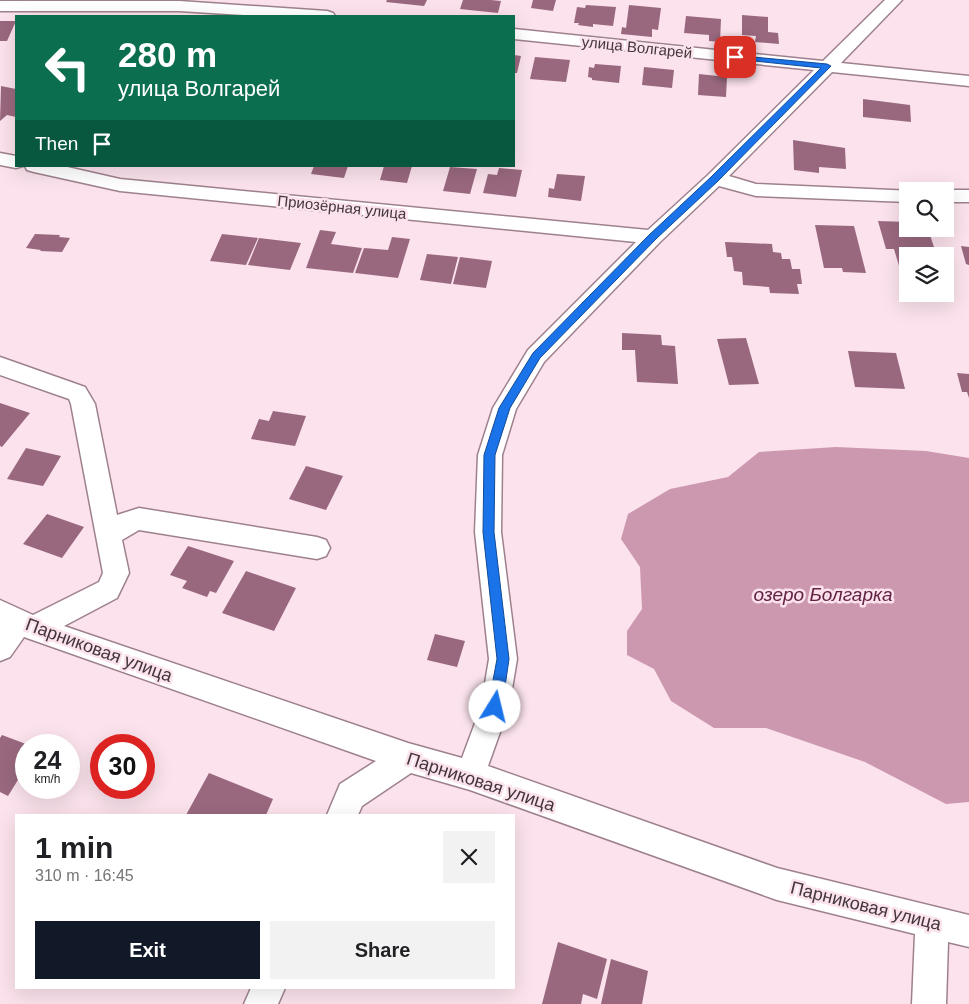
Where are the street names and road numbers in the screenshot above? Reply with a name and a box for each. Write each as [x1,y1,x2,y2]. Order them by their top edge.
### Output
street label: улица Волгарей [581,33,693,61]
street label: Приозёрная улица [277,192,408,222]
street label: Парниковая улица [23,614,176,686]
street label: Парниковая улица [404,749,559,816]
street label: Парниковая улица [789,878,944,935]

